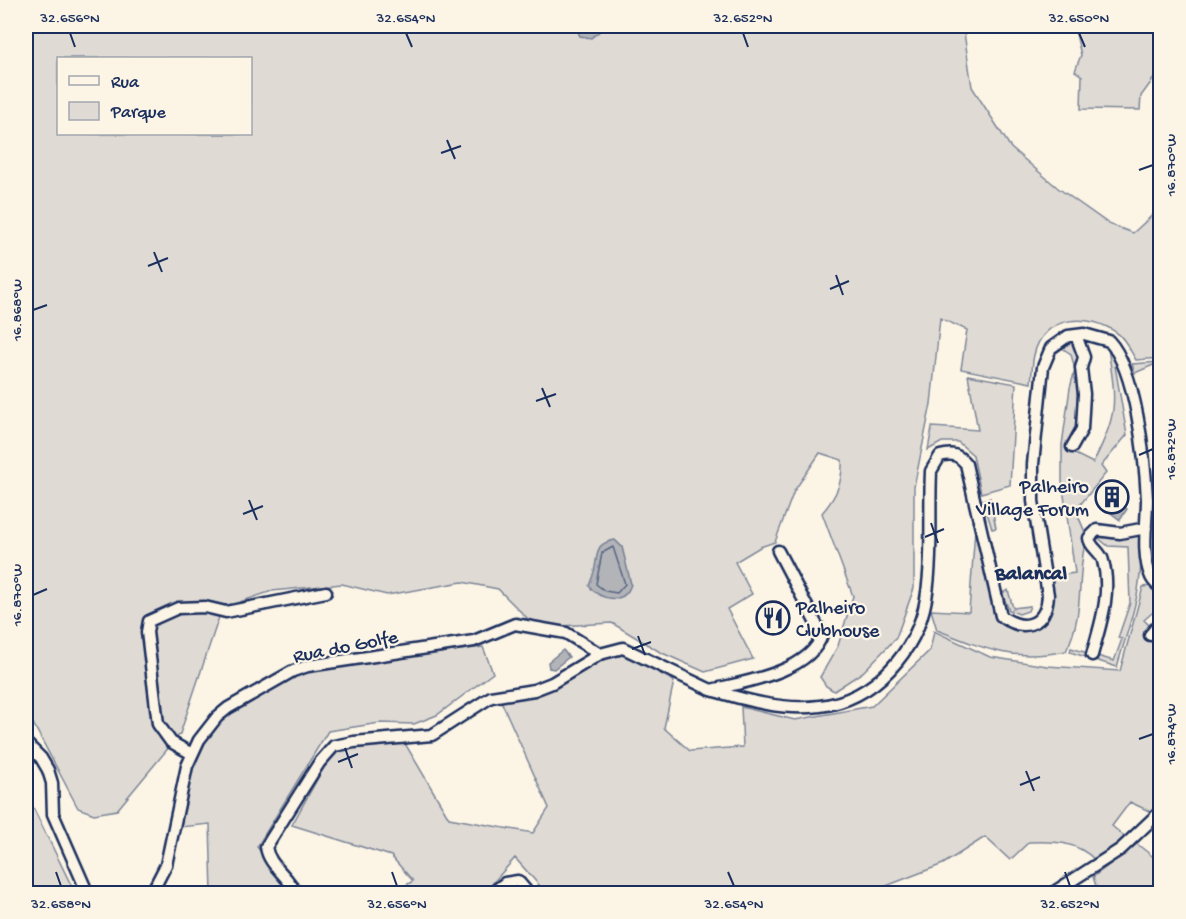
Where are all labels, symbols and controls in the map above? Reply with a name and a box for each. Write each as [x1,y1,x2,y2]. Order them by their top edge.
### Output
text: 32.656°N [39,10,100,28]
text: 32.654°N [376,10,436,28]
text: 32.652°N [712,10,773,28]
text: 32.650°N [1048,10,1109,28]
legend [57,57,252,135]
text: Rua [111,73,140,94]
text: Parque [110,103,167,124]
text: 16.870°W [1163,134,1181,197]
text: 16.868°W [9,279,27,342]
text: 16.872°W [1163,418,1181,481]
place label: Palheiro Village Forum [975,477,1089,523]
building icon: Palheiro Village Forum [1094,479,1130,515]
district label: Balancal [994,563,1067,588]
text: 16.870°W [9,564,27,627]
place label: Palheiro Clubhouse [795,598,880,644]
restaurant icon: Palheiro Clubhouse [755,600,791,636]
street label: Rua do Golfe [291,627,401,670]
text: 16.874°W [1163,703,1181,766]
text: 32.658°N [30,896,91,914]
text: 32.656°N [366,896,427,914]
text: 32.654°N [704,896,764,914]
text: 32.652°N [1039,896,1100,914]

